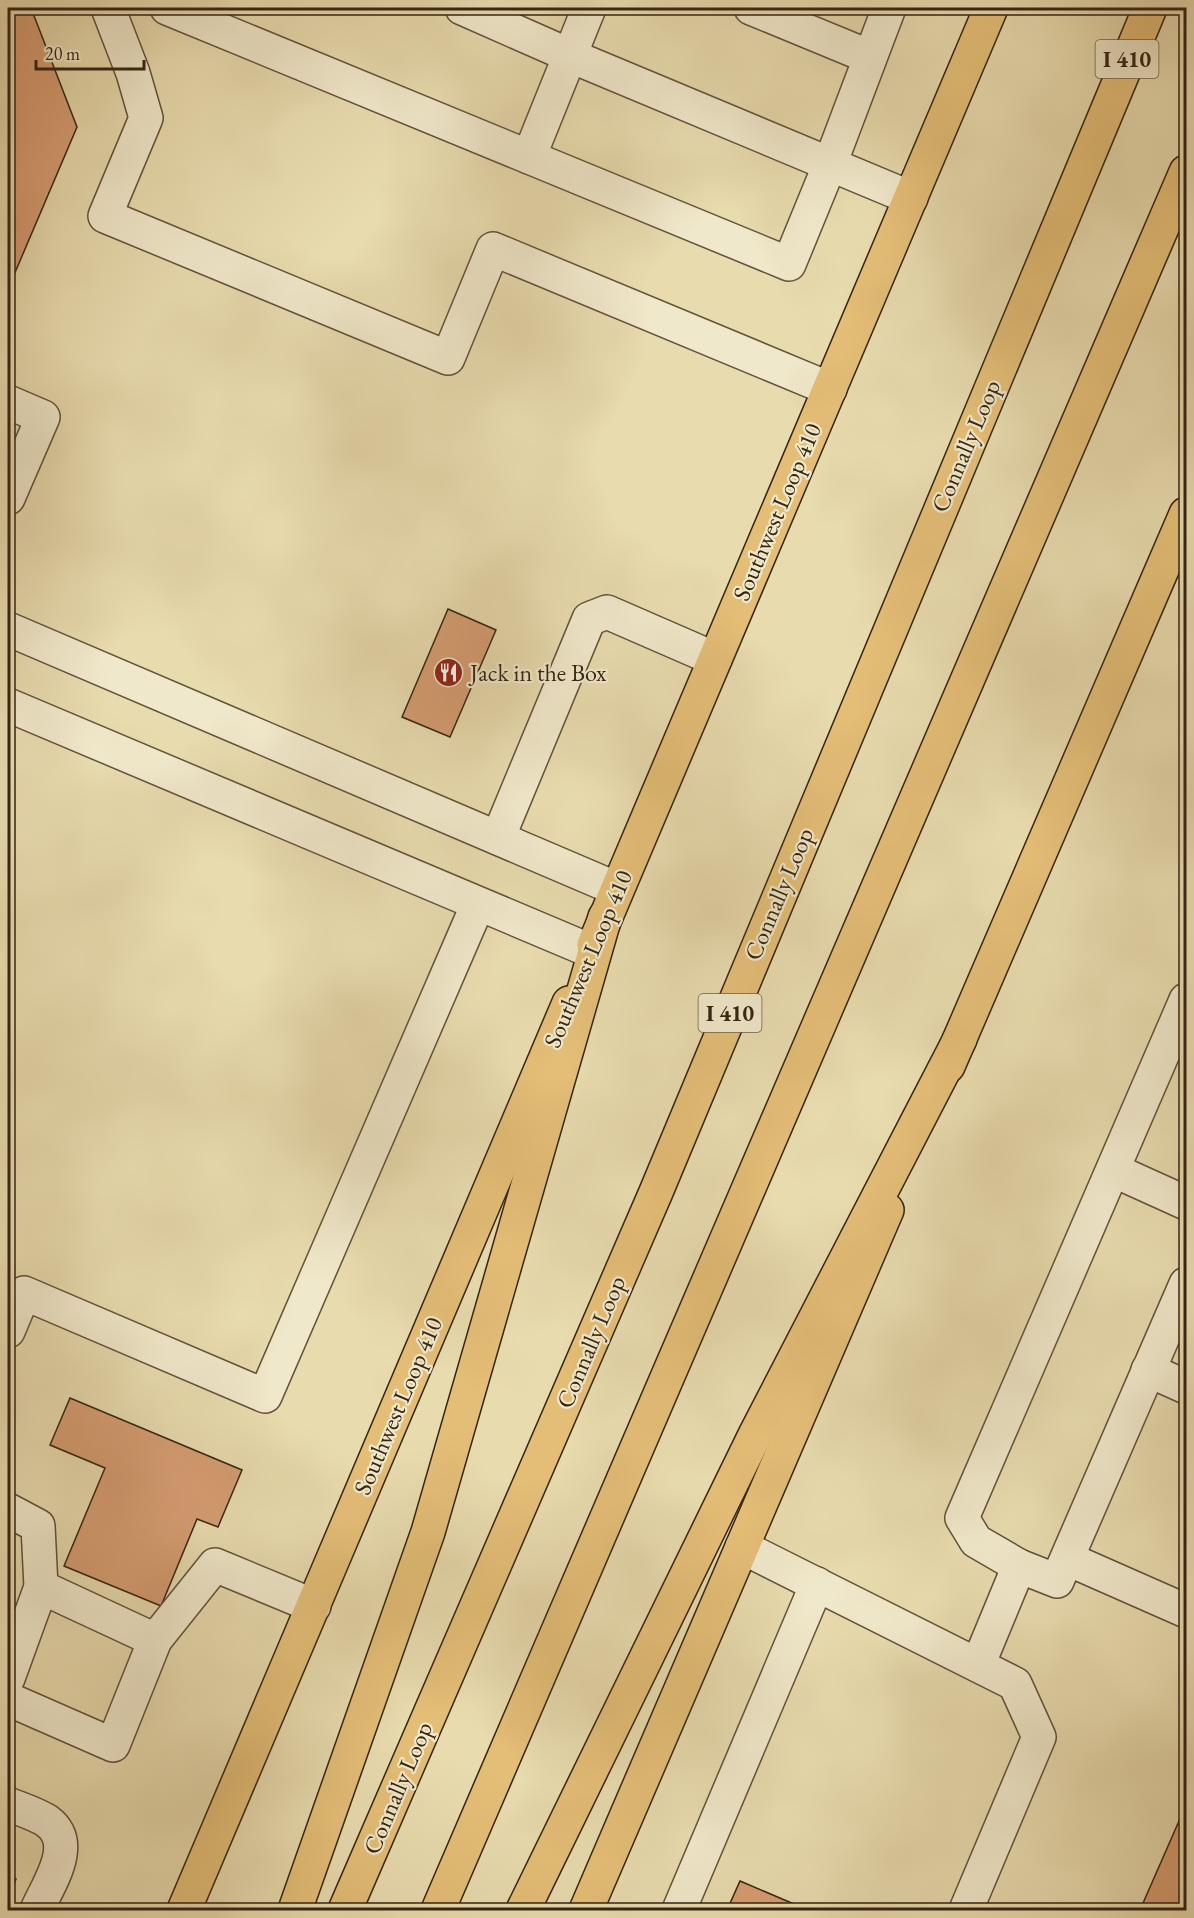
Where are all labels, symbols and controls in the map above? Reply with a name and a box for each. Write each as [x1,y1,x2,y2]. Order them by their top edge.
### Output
scale bar [36,33,144,71]
road number: I 410 [1096,40,1158,78]
text: 20 m [45,42,80,65]
street label: Connally Loop [924,375,1007,517]
street label: Southwest Loop 410 [725,418,828,605]
restaurant icon: Jack in the Box [433,657,465,689]
place label: Jack in the Box [468,657,607,688]
street label: Connally Loop [737,823,820,965]
street label: Southwest Loop 410 [536,865,639,1052]
road number: I 410 [698,994,762,1032]
street label: Connally Loop [549,1271,632,1413]
street label: Southwest Loop 410 [346,1312,449,1499]
street label: Connally Loop [356,1717,439,1859]

